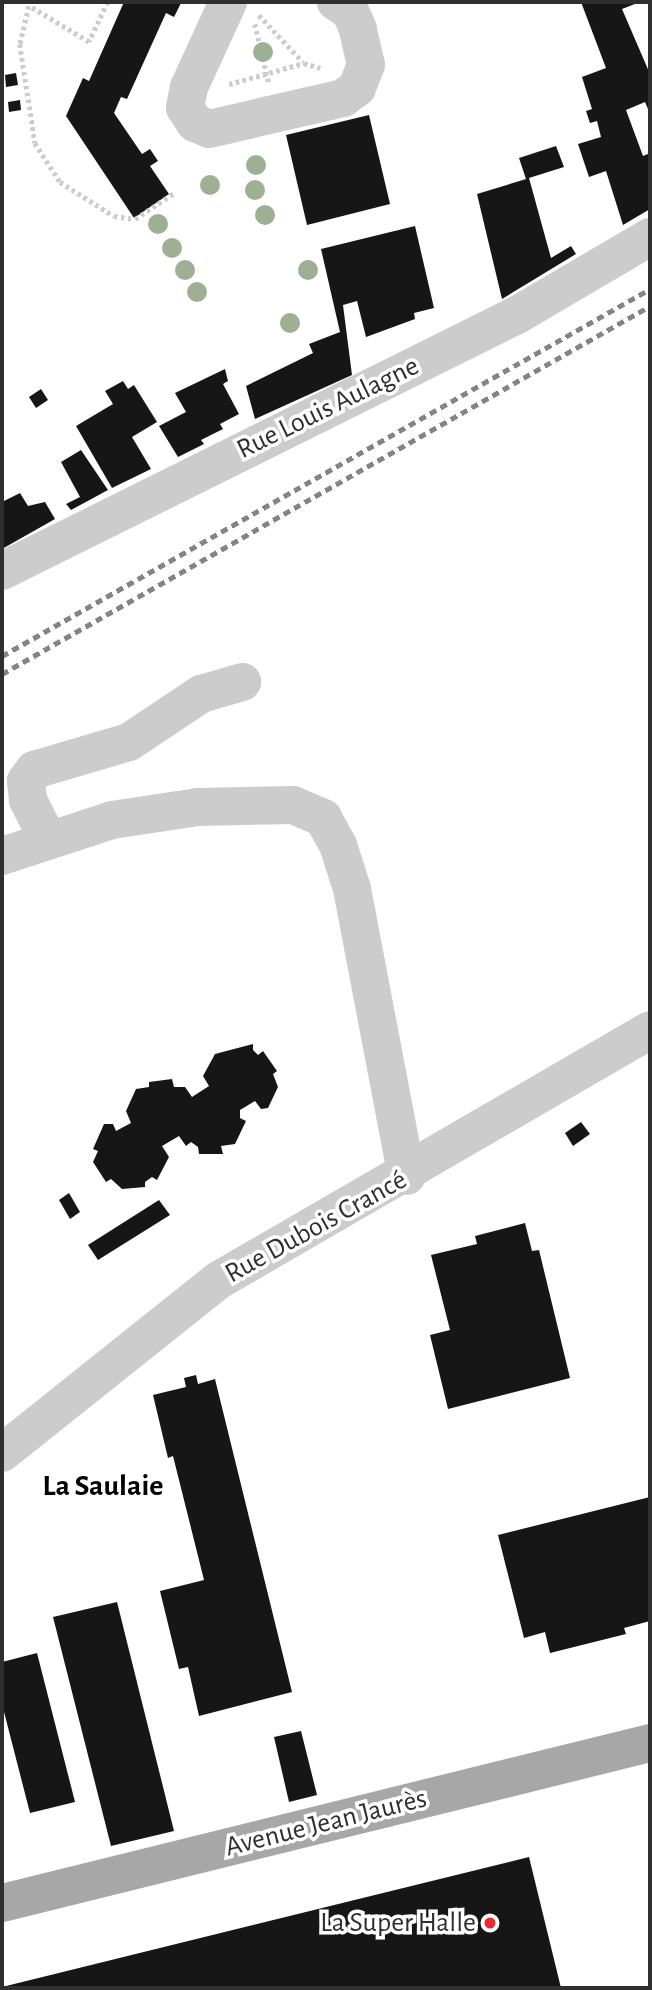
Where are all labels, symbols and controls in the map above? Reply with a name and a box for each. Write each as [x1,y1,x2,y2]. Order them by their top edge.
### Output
street label: Rue Louis Aulagne [231,349,425,467]
street label: Rue Dubois Crancé [219,1163,413,1291]
district label: La Saulaie [43,1468,163,1504]
street label: Avenue Jean Jaurès [222,1782,430,1864]
place label: La Super Halle [320,1906,476,1940]
marker: La Super Halle [482,1915,498,1931]

